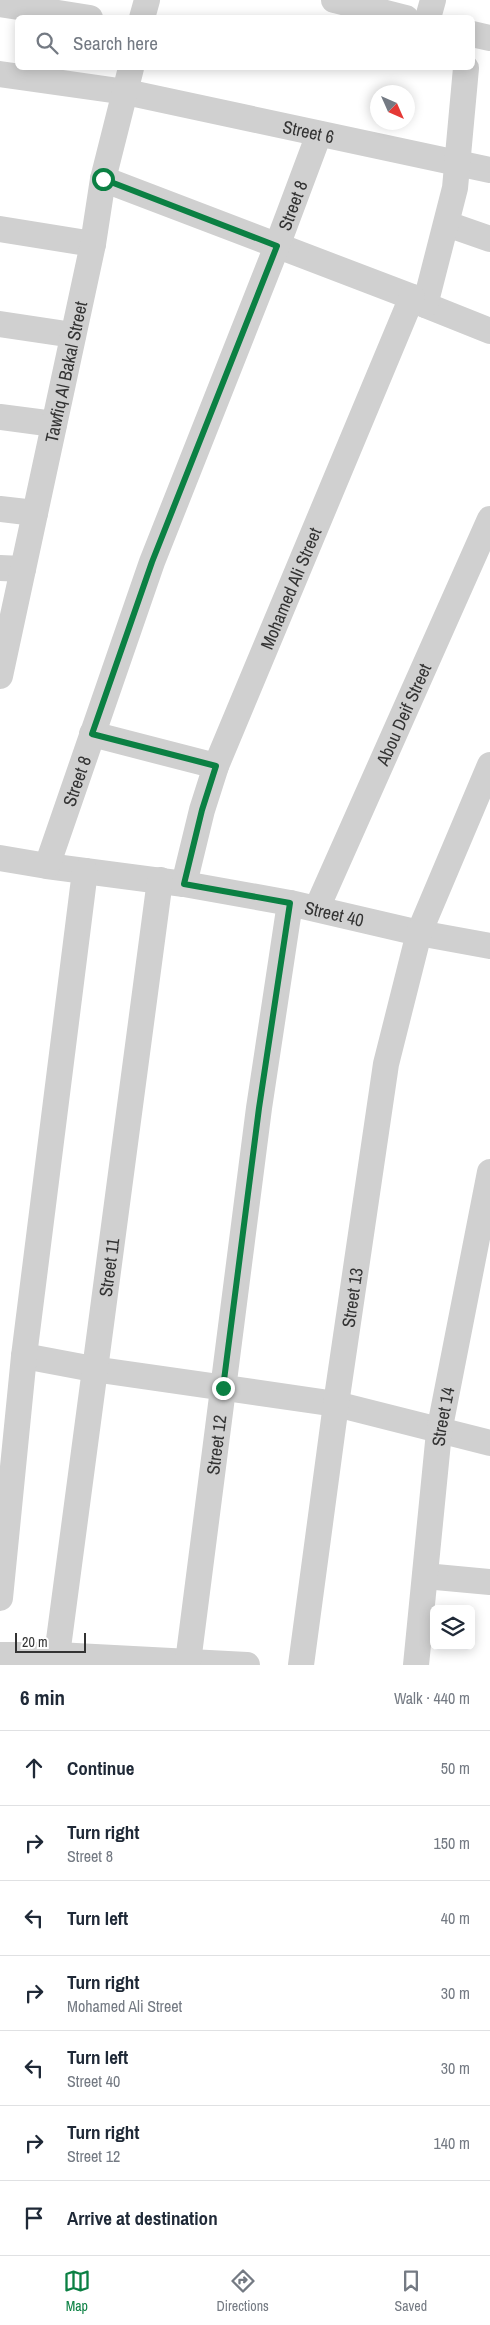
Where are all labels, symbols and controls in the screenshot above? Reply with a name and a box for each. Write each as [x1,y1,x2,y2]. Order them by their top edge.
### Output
search box [15,15,475,70]
icon: search [33,29,61,57]
text: Search here [73,30,158,56]
north arrow [370,85,415,130]
street label: Street 6 [281,113,337,149]
route start [92,168,115,191]
street label: Street 8 [272,177,313,234]
street label: Tawfiq Al Bakal Street [38,299,93,445]
street label: Mohamed Ali Street [254,524,327,653]
street label: Abou Deif Street [369,659,437,770]
street label: Street 8 [56,752,97,809]
street label: Street 40 [302,894,366,932]
street label: Street 11 [92,1236,125,1298]
street label: Street 13 [335,1266,368,1329]
route end [212,1377,235,1400]
street label: Street 14 [425,1385,460,1447]
street label: Street 12 [200,1413,232,1476]
map controls [430,1605,475,1650]
button: layers [430,1605,475,1650]
scale bar [15,1630,86,1653]
text: 20 m [22,1633,48,1651]
text: 6 min [20,1683,65,1712]
text: Walk · 440 m [394,1687,470,1709]
icon: ahead [20,1754,48,1782]
text: Continue [67,1755,135,1781]
text: 50 m [441,1757,470,1779]
text: Turn right [67,1819,139,1845]
icon: right [20,1829,48,1857]
text: 150 m [434,1832,470,1854]
text: Street 8 [67,1845,113,1867]
icon: left [20,1904,48,1932]
text: Turn left [67,1905,128,1931]
text: 40 m [441,1907,470,1929]
text: Turn right [67,1969,139,1995]
icon: right [20,1979,48,2007]
text: 30 m [441,1982,470,2004]
text: Mohamed Ali Street [67,1995,182,2017]
text: Turn left [67,2044,128,2070]
icon: left [20,2054,48,2082]
text: 30 m [441,2057,470,2079]
text: Street 40 [67,2070,120,2092]
text: Turn right [67,2119,139,2145]
icon: right [20,2129,48,2157]
text: 140 m [434,2132,470,2154]
text: Street 12 [67,2145,120,2167]
icon: arrive [20,2204,48,2232]
text: Arrive at destination [67,2205,218,2231]
tab: Map [63,2267,91,2315]
tab: Directions [217,2267,269,2315]
tab: Saved [395,2267,427,2315]

